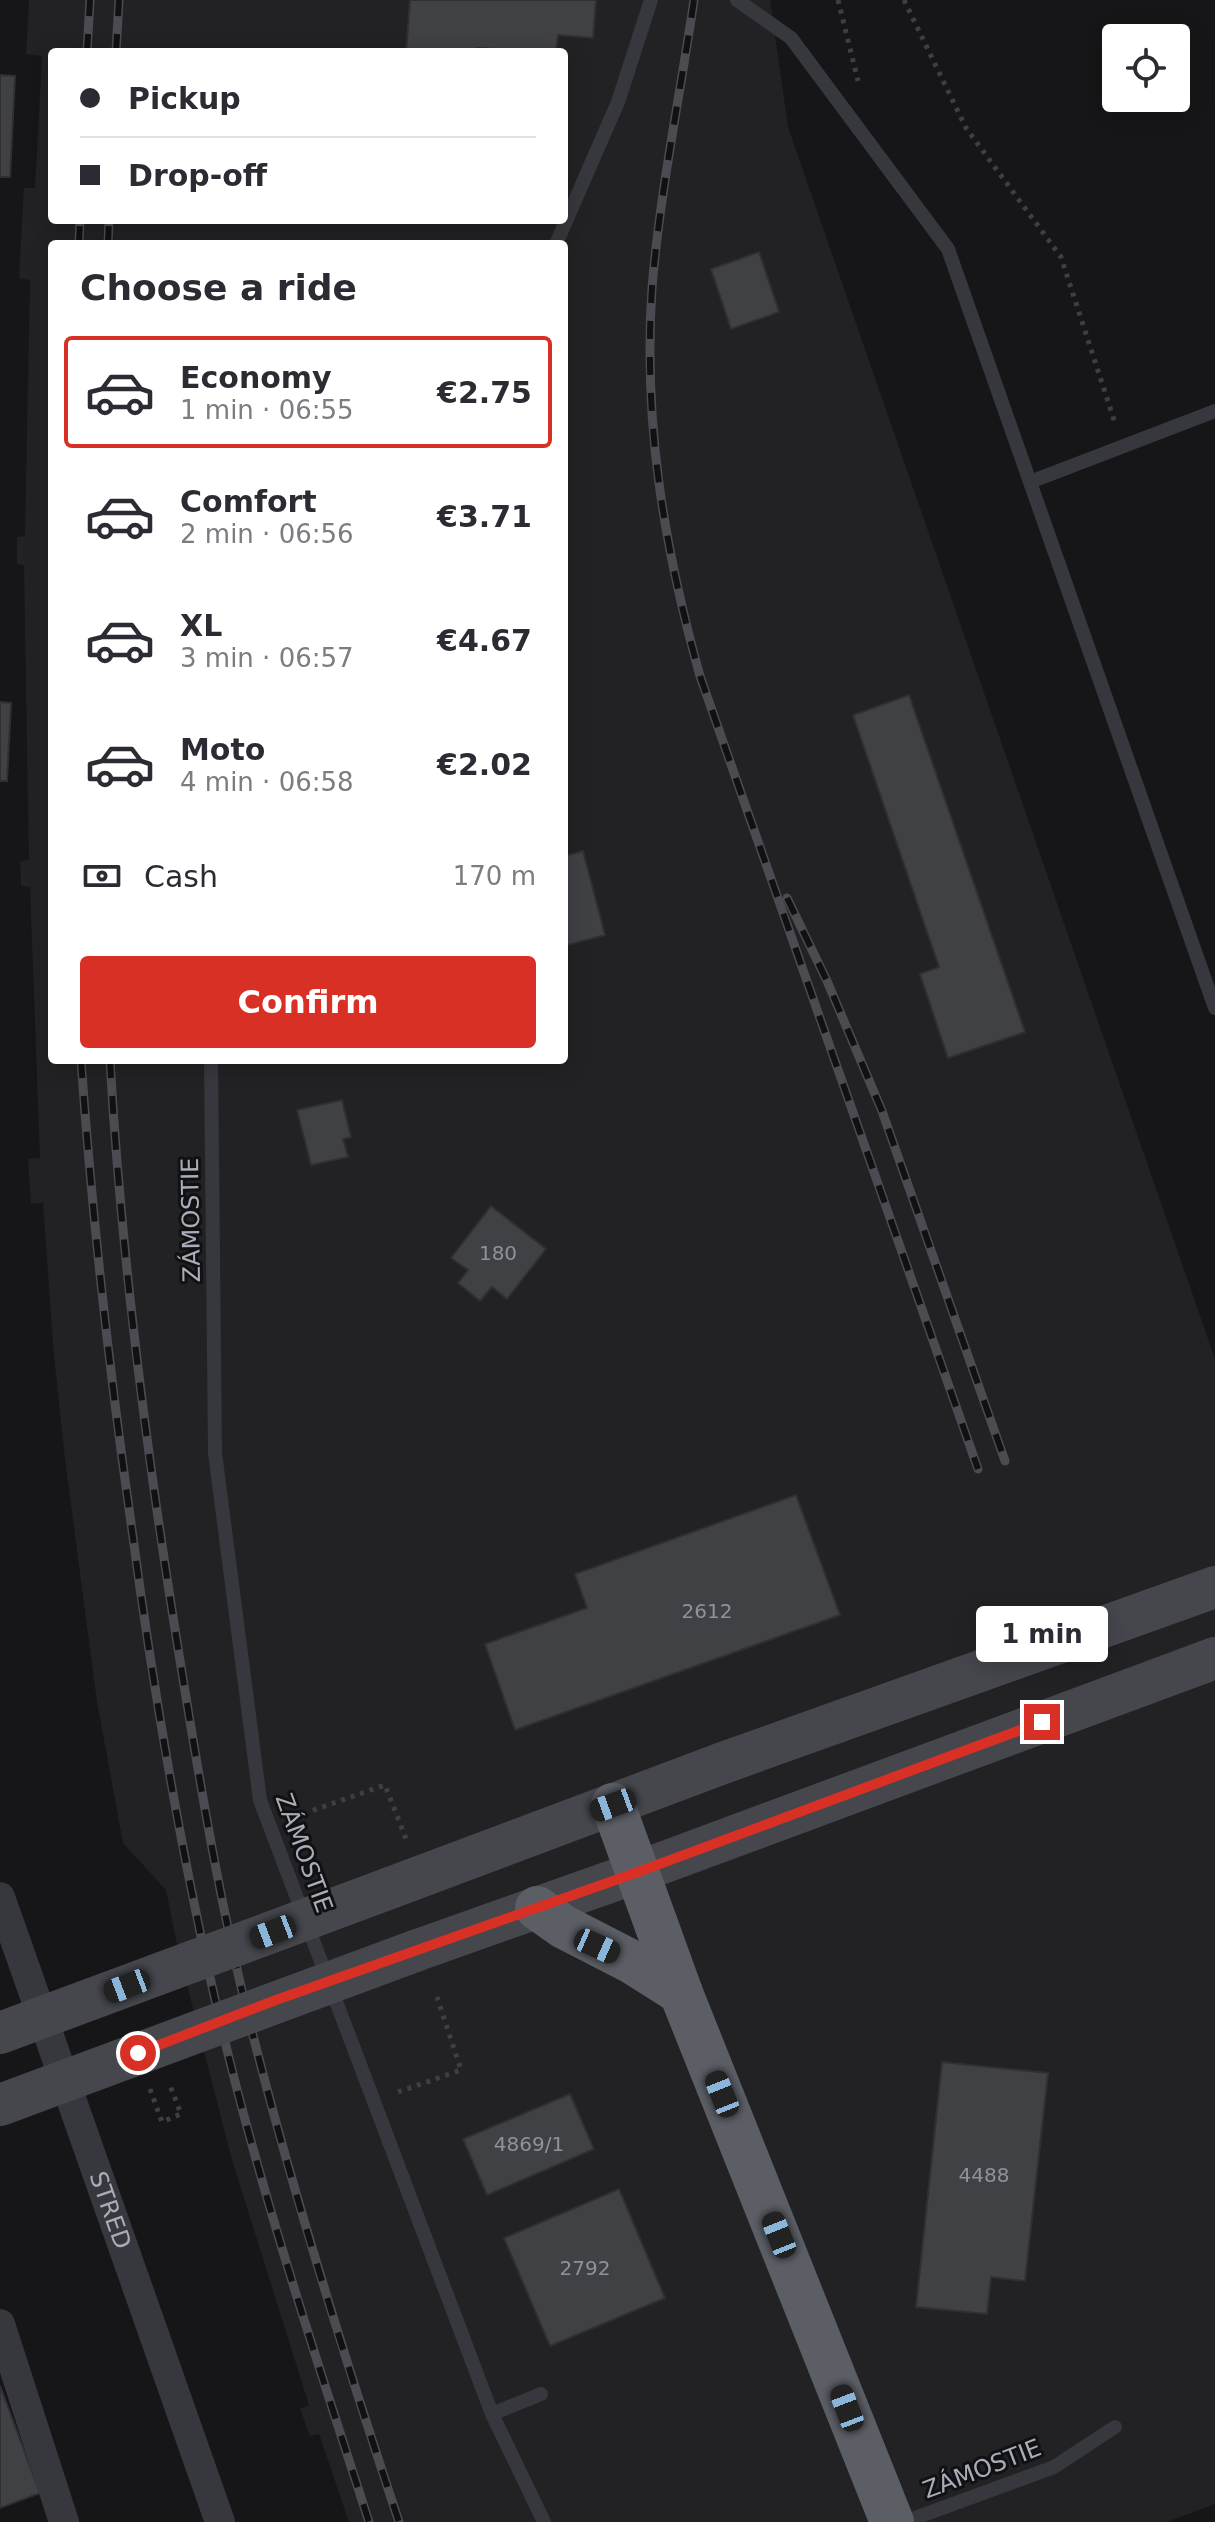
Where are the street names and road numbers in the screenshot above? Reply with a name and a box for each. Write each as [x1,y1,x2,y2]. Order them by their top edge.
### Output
street label: ZÁMOSTIE [175,1157,206,1283]
street label: ZÁMOSTIE [270,1789,339,1916]
street label: STRED [84,2168,137,2253]
street label: ZÁMOSTIE [918,2433,1045,2504]

